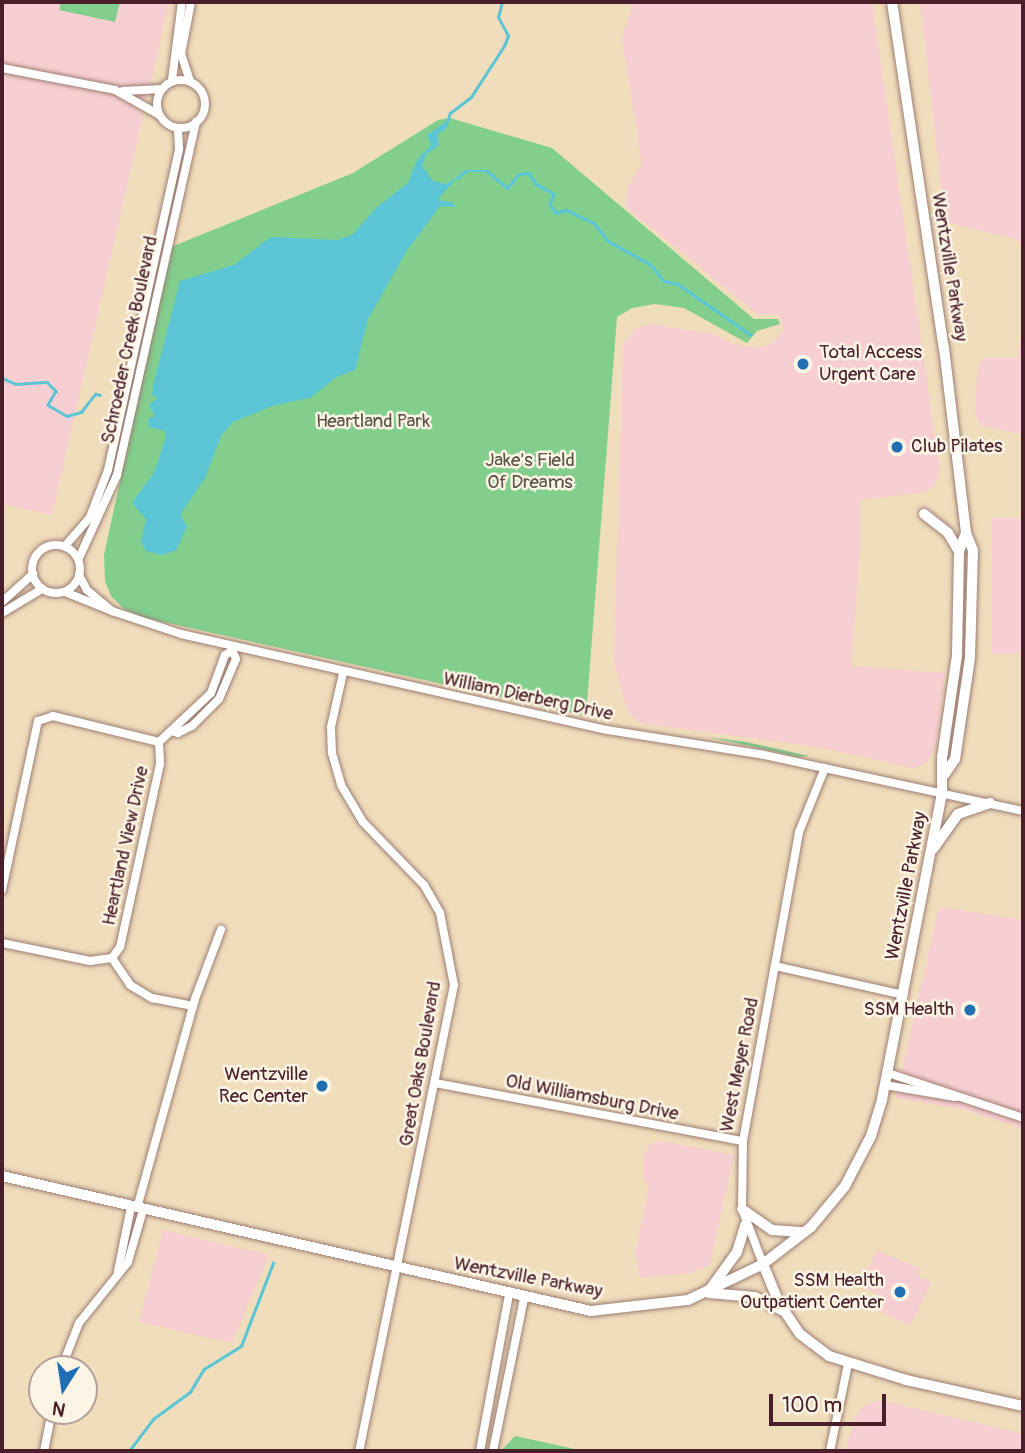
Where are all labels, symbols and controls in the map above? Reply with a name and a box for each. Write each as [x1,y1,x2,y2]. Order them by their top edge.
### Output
street label: Wentzville Parkway [926,191,972,343]
street label: Schroeder Creek Boulevard [97,234,163,446]
place label: Total Access Urgent Care [819,342,922,386]
marker: Total Access Urgent Care [793,354,813,374]
park label: Heartland Park [316,411,430,433]
place label: Club Pilates [911,436,1002,458]
marker: Club Pilates [889,439,905,455]
park label: Jake's Field Of Dreams [485,450,575,494]
street label: William Dierberg Drive [441,668,615,726]
street label: Heartland View Drive [98,764,154,928]
street label: Wentzville Parkway [881,810,933,962]
street label: Great Oaks Boulevard [395,980,447,1148]
street label: West Meyer Road [716,996,764,1134]
place label: SSM Health [863,999,954,1021]
marker: SSM Health [960,1000,980,1020]
place label: Wentzville Rec Center [219,1064,308,1108]
street label: Old Williamsburg Drive [503,1070,681,1126]
marker: Wentzville Rec Center [314,1078,330,1094]
street label: Wentzville Parkway [452,1252,604,1304]
place label: SSM Health Outpatient Center [740,1270,884,1314]
marker: SSM Health Outpatient Center [890,1282,910,1302]
north arrow [28,1355,98,1425]
scale bar [773,1380,890,1424]
text: 100 m [782,1392,842,1419]
text: N [50,1396,68,1422]

